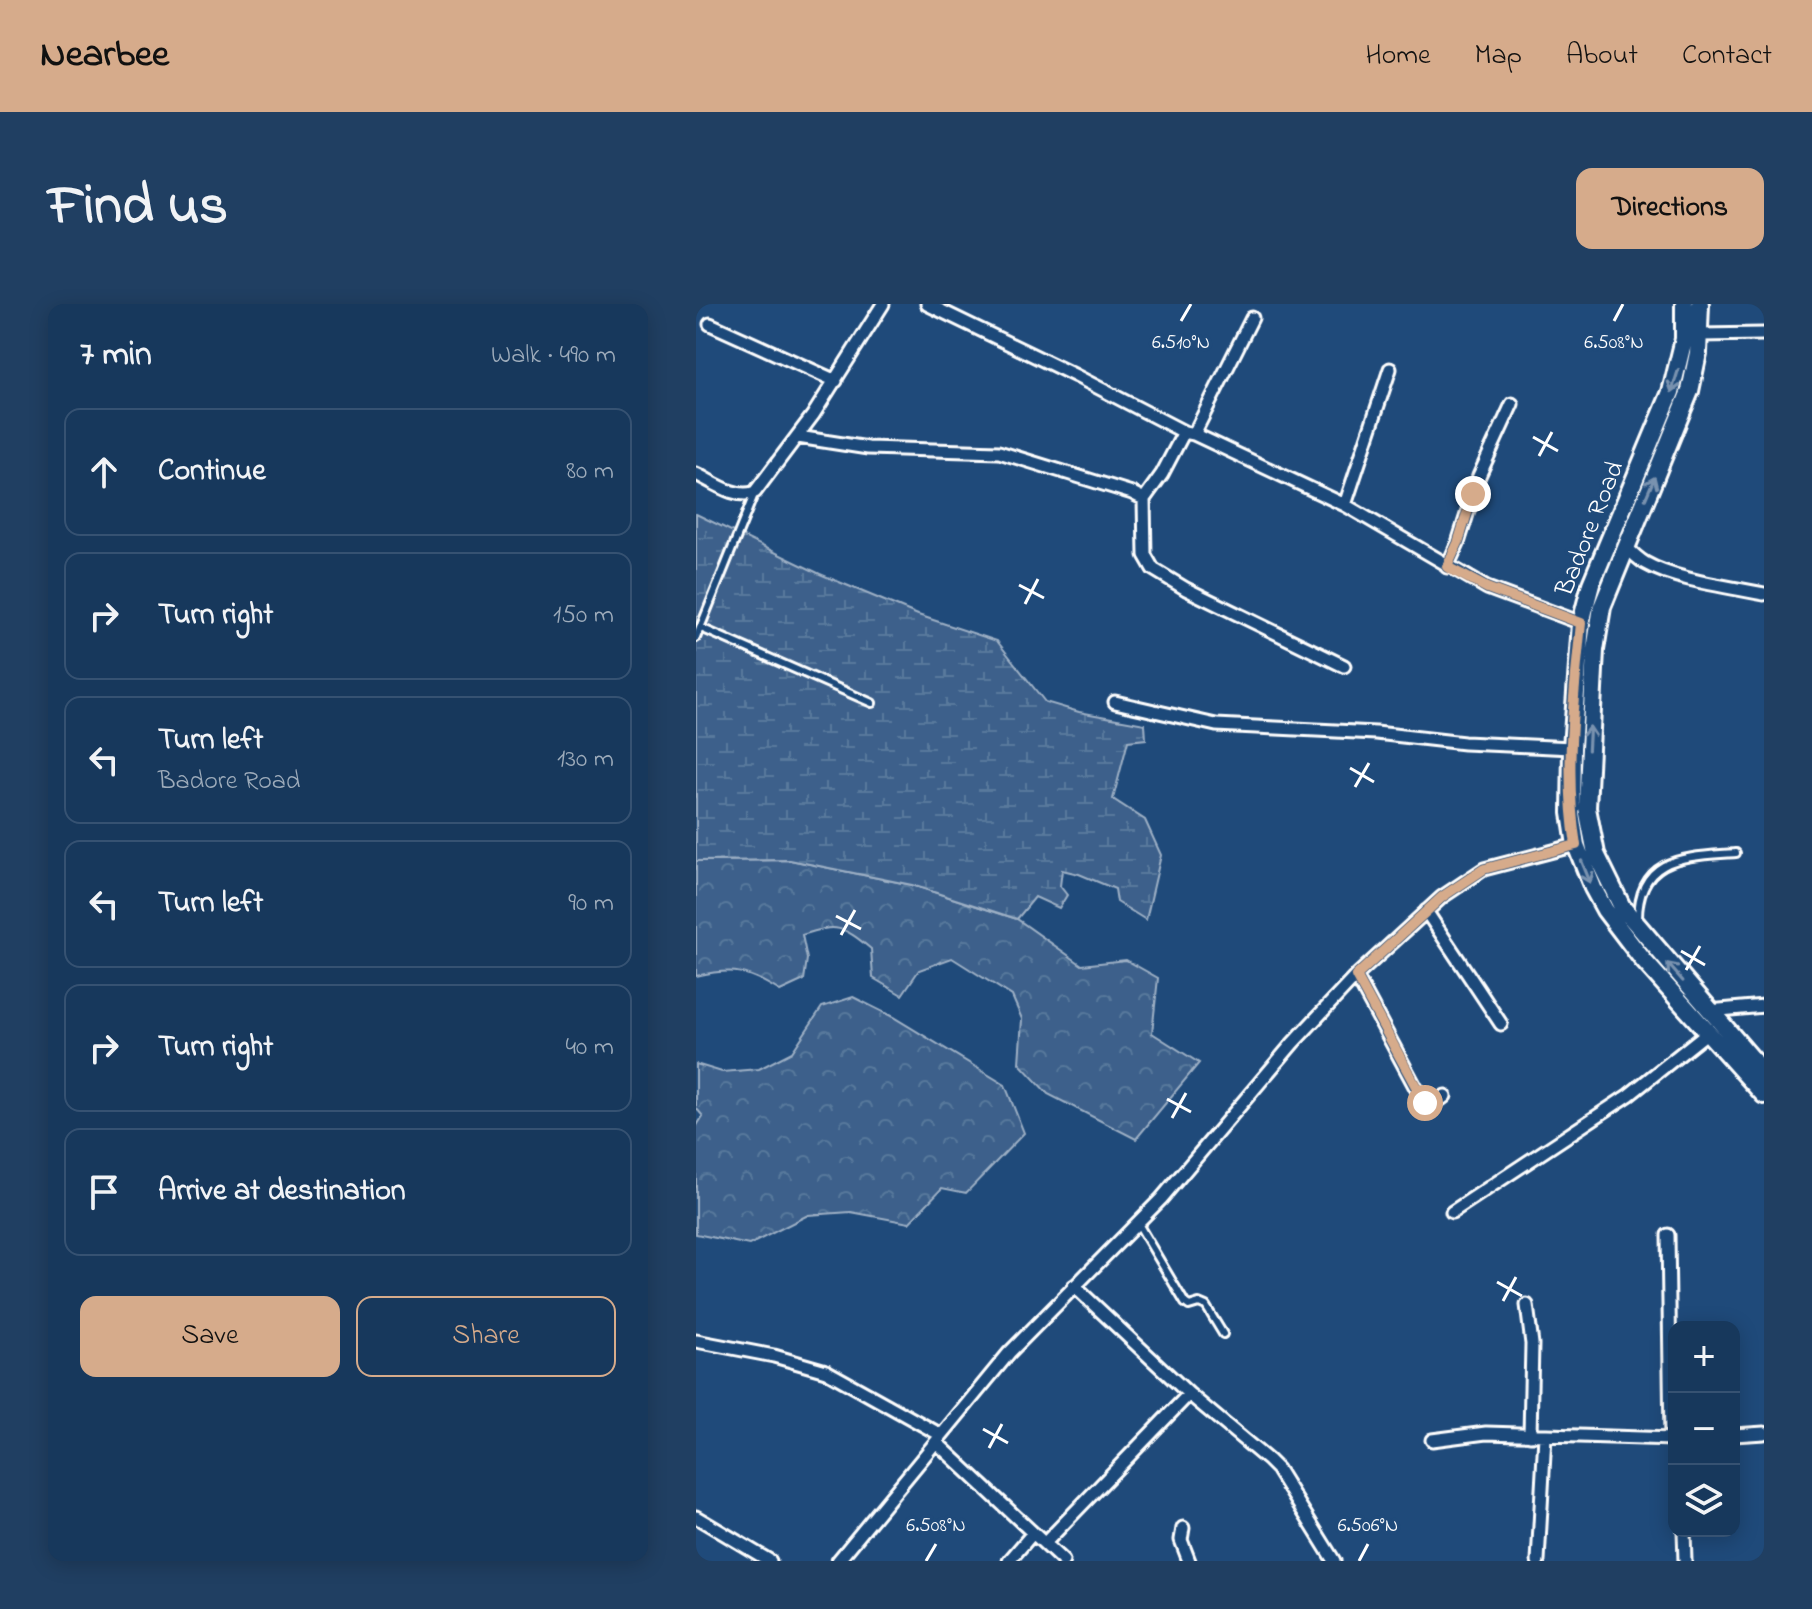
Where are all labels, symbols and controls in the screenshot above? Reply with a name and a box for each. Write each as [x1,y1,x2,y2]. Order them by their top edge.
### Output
text: Nearbee [40,28,169,84]
text: Home [1365,36,1431,77]
text: Map [1475,36,1522,77]
text: About [1566,36,1638,77]
text: Contact [1682,36,1772,77]
text: Find us [48,168,228,249]
button: Directions [1576,168,1764,249]
text: 6.510°N [1152,329,1210,358]
text: 6.508°N [1584,329,1644,358]
text: 7 min [80,331,152,381]
text: Walk · 490 m [491,337,616,375]
one-way arrow [1667,367,1682,393]
icon: ahead [82,450,126,494]
text: Continue [158,450,266,494]
text: 80 m [566,453,614,491]
street label: Badore Road [1546,455,1635,603]
route end [1455,476,1491,512]
one-way arrow [1643,477,1658,501]
icon: right [82,594,126,638]
text: Turn right [158,594,273,638]
text: 150 m [553,597,614,635]
text: Turn left [158,719,263,763]
one-way arrow [1582,725,1597,752]
icon: left [82,738,126,782]
text: 130 m [557,741,614,779]
text: Badore Road [158,763,300,801]
one-way arrow [1580,859,1595,884]
icon: left [82,882,126,926]
text: Turn left [158,882,263,926]
text: 90 m [568,885,614,923]
one-way arrow [1666,963,1684,983]
icon: right [82,1026,126,1070]
text: Turn right [158,1026,273,1070]
text: 40 m [565,1029,614,1067]
route start [1407,1085,1443,1121]
icon: arrive [82,1170,126,1214]
text: Arrive at destination [158,1170,406,1214]
button: Save [80,1296,340,1377]
button: Share [356,1296,616,1377]
map controls [1668,1321,1740,1537]
button: + [1668,1321,1740,1393]
button: − [1668,1393,1740,1465]
button: layers [1668,1465,1740,1537]
text: 6.508°N [906,1512,966,1541]
text: 6.506°N [1338,1512,1398,1541]

